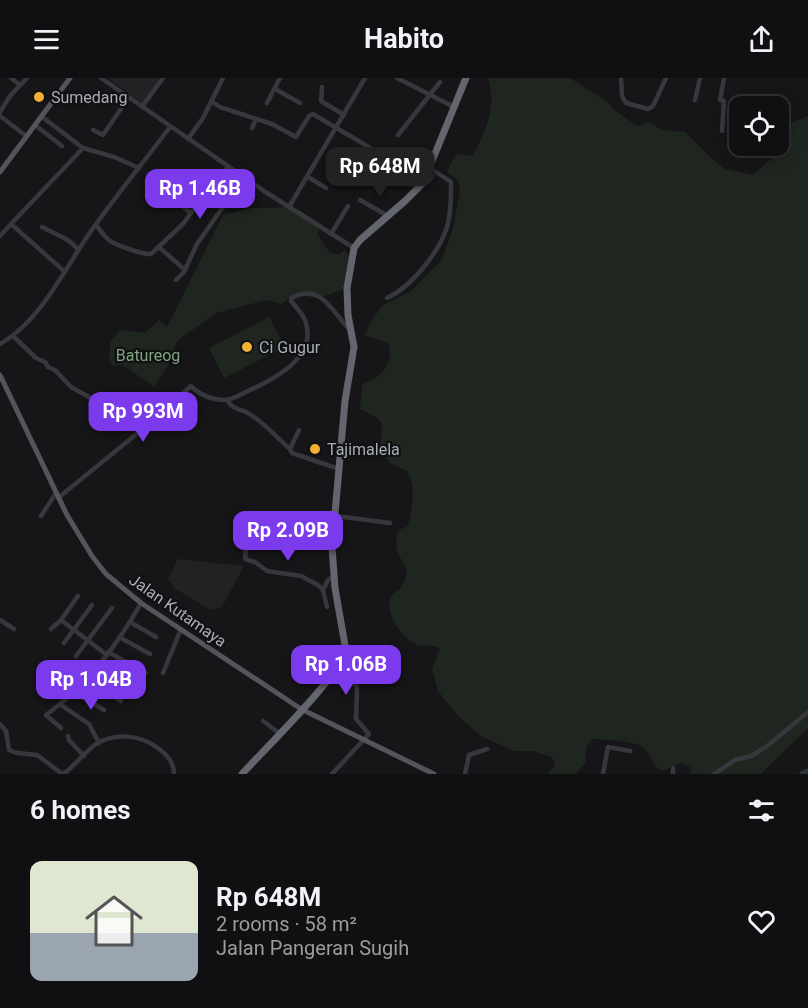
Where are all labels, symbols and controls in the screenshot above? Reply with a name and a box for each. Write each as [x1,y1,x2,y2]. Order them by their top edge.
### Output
icon: menu [30,23,63,56]
text: Habito [364,23,444,55]
icon: share [745,23,778,56]
place label: Sumedang [51,88,127,107]
marker: Sumedang [32,90,46,104]
map controls [729,96,789,156]
button: locate [729,96,789,156]
pin: Rp 648M [325,147,435,198]
text: Rp 648M [340,154,420,178]
pin: Rp 1.46B [138,169,262,220]
text: Rp 1.46B [159,176,241,200]
place label: Ci Gugur [259,338,321,357]
marker: Ci Gugur [240,340,254,354]
park label: Batureog [116,346,180,365]
pin: Rp 993M [88,392,198,443]
text: Rp 993M [103,399,183,423]
place label: Tajimalela [327,440,400,459]
marker: Tajimalela [308,442,322,456]
pin: Rp 2.09B [226,511,350,562]
text: Rp 2.09B [247,518,329,542]
street label: Jalan Kutamaya [125,570,230,651]
pin: Rp 1.06B [284,645,408,696]
text: Rp 1.06B [305,652,387,676]
pin: Rp 1.04B [29,660,153,711]
text: Rp 1.04B [50,667,132,691]
icon: filters [745,794,778,827]
text: 6 homes [30,795,131,825]
text: Rp 648M [216,882,321,912]
icon: home [78,885,150,957]
icon: heart [745,905,778,938]
text: 2 rooms · 58 m² [216,912,357,936]
text: Jalan Pangeran Sugih [216,936,409,960]

